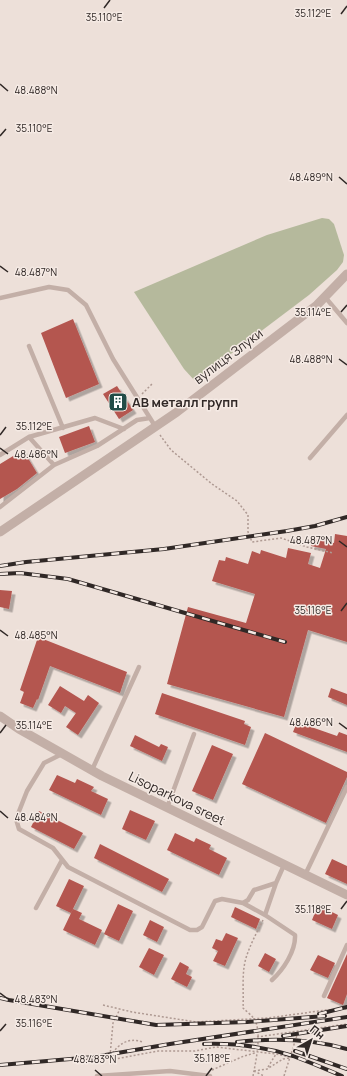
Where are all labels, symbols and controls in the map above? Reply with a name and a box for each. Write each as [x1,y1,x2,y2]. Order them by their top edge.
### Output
text: 35.112°E [295,6,331,20]
text: 35.110°E [86,10,123,24]
text: 48.488°N [14,83,58,97]
text: 35.110°E [16,121,53,135]
text: 48.489°N [289,170,333,184]
text: 48.487°N [15,265,57,279]
text: 35.114°E [295,305,332,319]
street label: вулиця Злуки [190,324,266,388]
text: 48.488°N [289,352,333,366]
building icon: АВ металл групп [107,391,129,413]
place label: АВ металл групп [132,393,238,411]
text: 35.112°E [16,419,52,433]
text: 48.486°N [14,447,58,461]
text: 48.487°N [290,533,332,547]
text: 35.116°E [295,603,332,617]
text: 48.485°N [14,628,58,642]
text: 48.486°N [289,715,333,729]
text: 35.114°E [16,718,53,732]
street label: Lisoparkova sreet [126,767,228,829]
text: 48.484°N [14,810,58,824]
text: 35.118°E [295,902,332,916]
text: 48.483°N [15,992,58,1006]
text: 35.116°E [16,1016,53,1030]
north arrow [291,1020,331,1060]
text: Пн [307,1021,328,1042]
text: 35.118°E [194,1051,231,1065]
text: 48.483°N [74,1052,117,1066]

